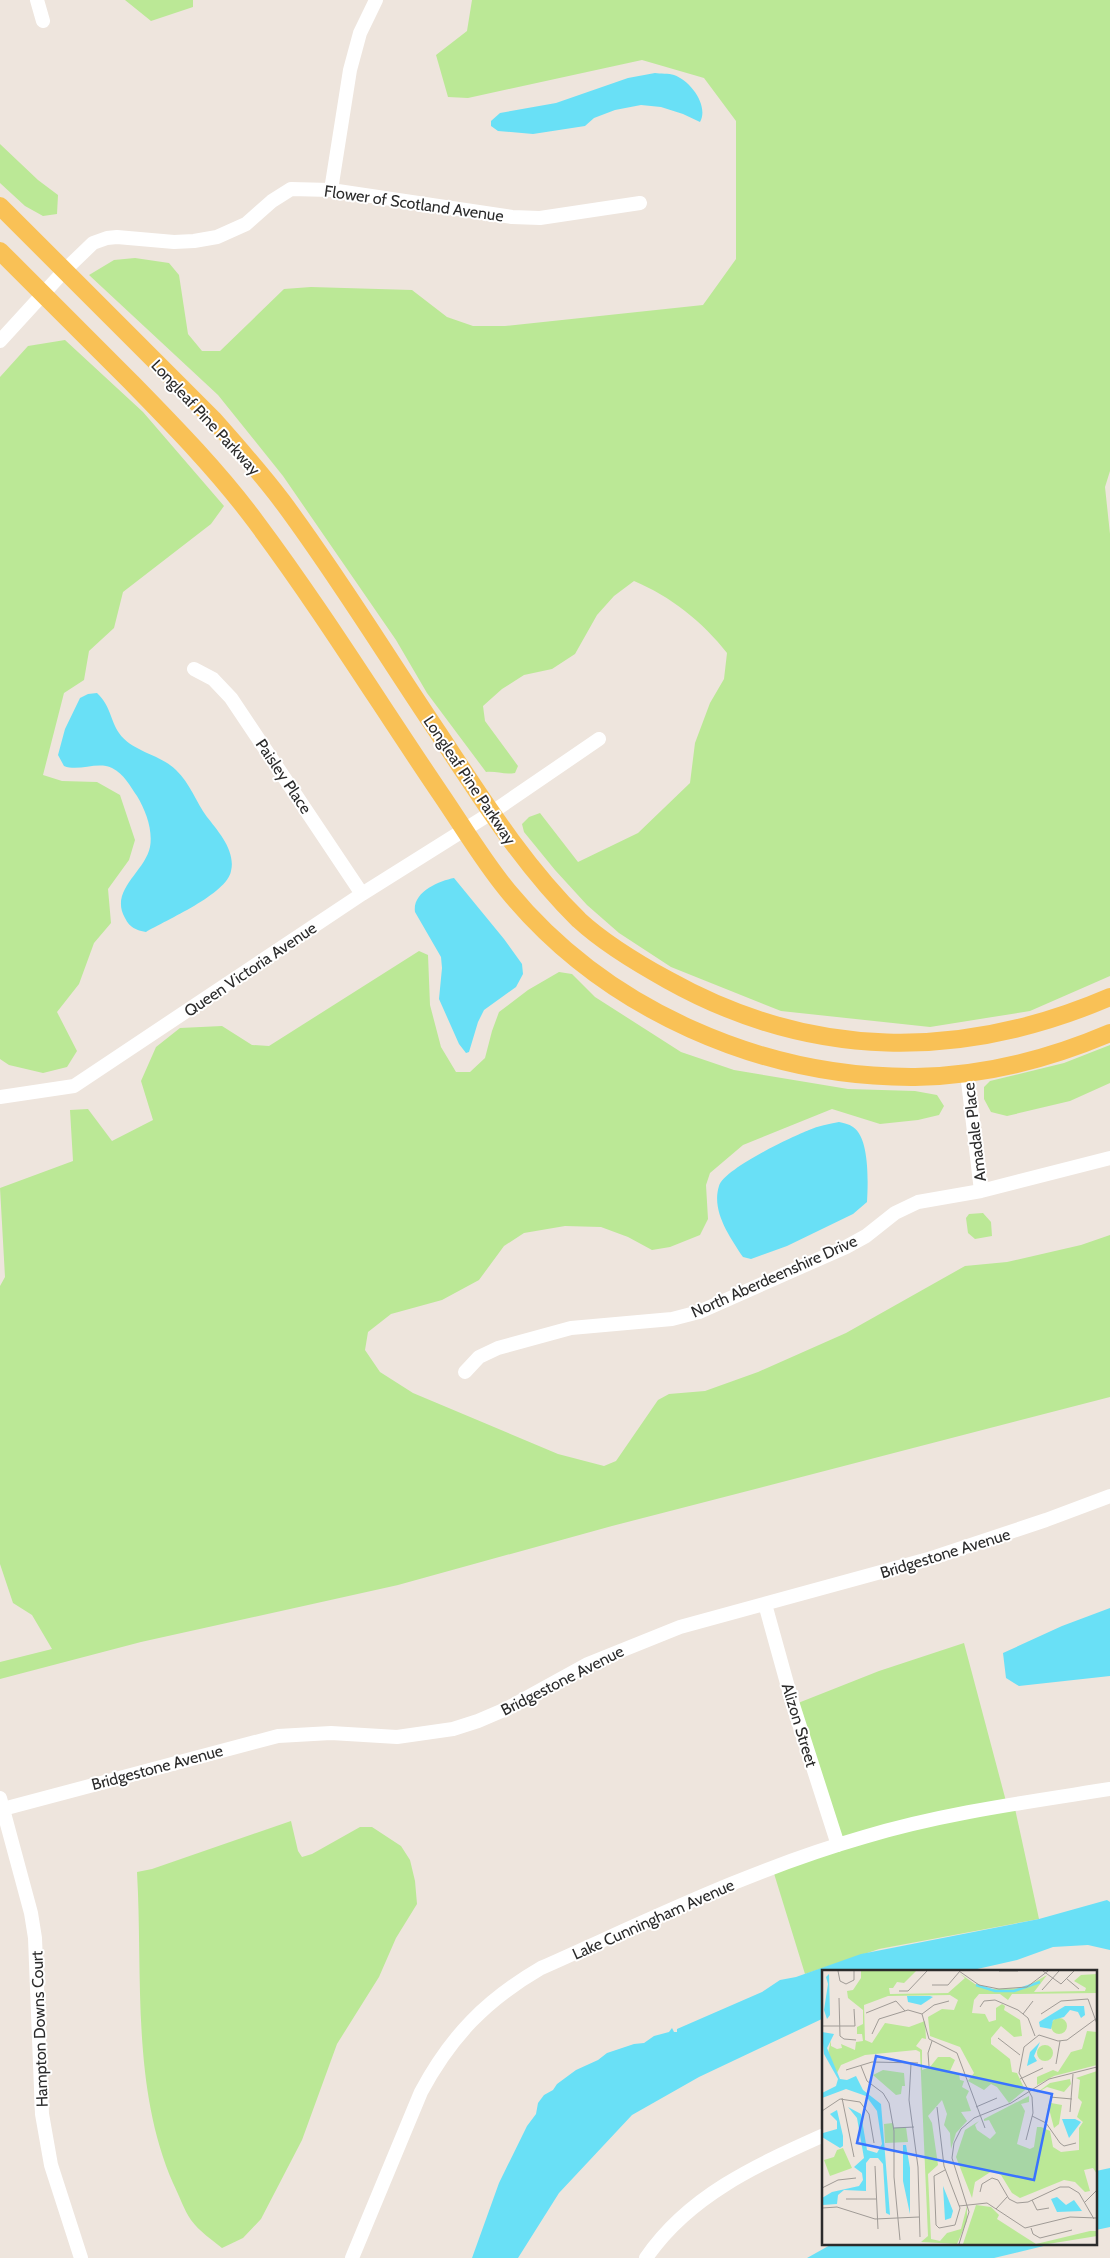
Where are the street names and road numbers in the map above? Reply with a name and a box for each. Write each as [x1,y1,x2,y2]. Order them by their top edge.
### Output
street label: Flower of Scotland Avenue [323,181,505,225]
street label: Longleaf Pine Parkway [147,356,264,479]
street label: Longleaf Pine Parkway [420,712,520,848]
street label: Paisley Place [252,735,316,817]
street label: Queen Victoria Avenue [181,918,320,1021]
street label: Amadale Place [959,1081,990,1182]
street label: North Aberdeenshire Drive [688,1231,860,1322]
street label: Bridgestone Avenue [878,1525,1013,1582]
street label: Bridgestone Avenue [498,1641,627,1720]
street label: Alizon Street [778,1681,821,1770]
street label: Bridgestone Avenue [89,1741,225,1794]
street label: Lake Cunningham Avenue [569,1875,737,1964]
street label: Hampton Downs Court [27,1950,52,2108]

